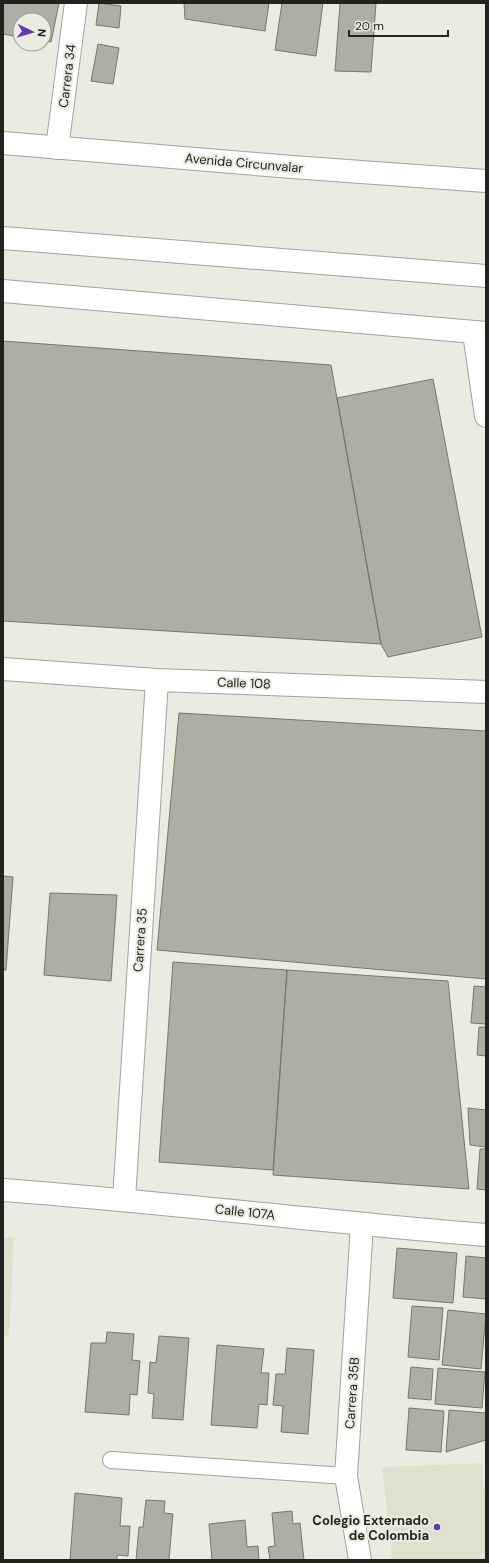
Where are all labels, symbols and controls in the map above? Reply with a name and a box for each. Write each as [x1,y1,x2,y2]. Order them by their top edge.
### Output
north arrow [12,12,52,52]
scale bar [349,12,448,38]
text: 20 m [355,18,384,34]
text: N [35,28,49,37]
street label: Carrera 34 [55,43,79,109]
street label: Avenida Circunvalar [184,149,304,177]
street label: Calle 108 [217,674,271,692]
street label: Carrera 35 [129,907,151,973]
street label: Calle 107A [214,1200,276,1224]
street label: Carrera 35B [341,1356,363,1429]
place label: Colegio Externado de Colombia [312,1512,429,1544]
marker: Colegio Externado de Colombia [432,1522,442,1532]

